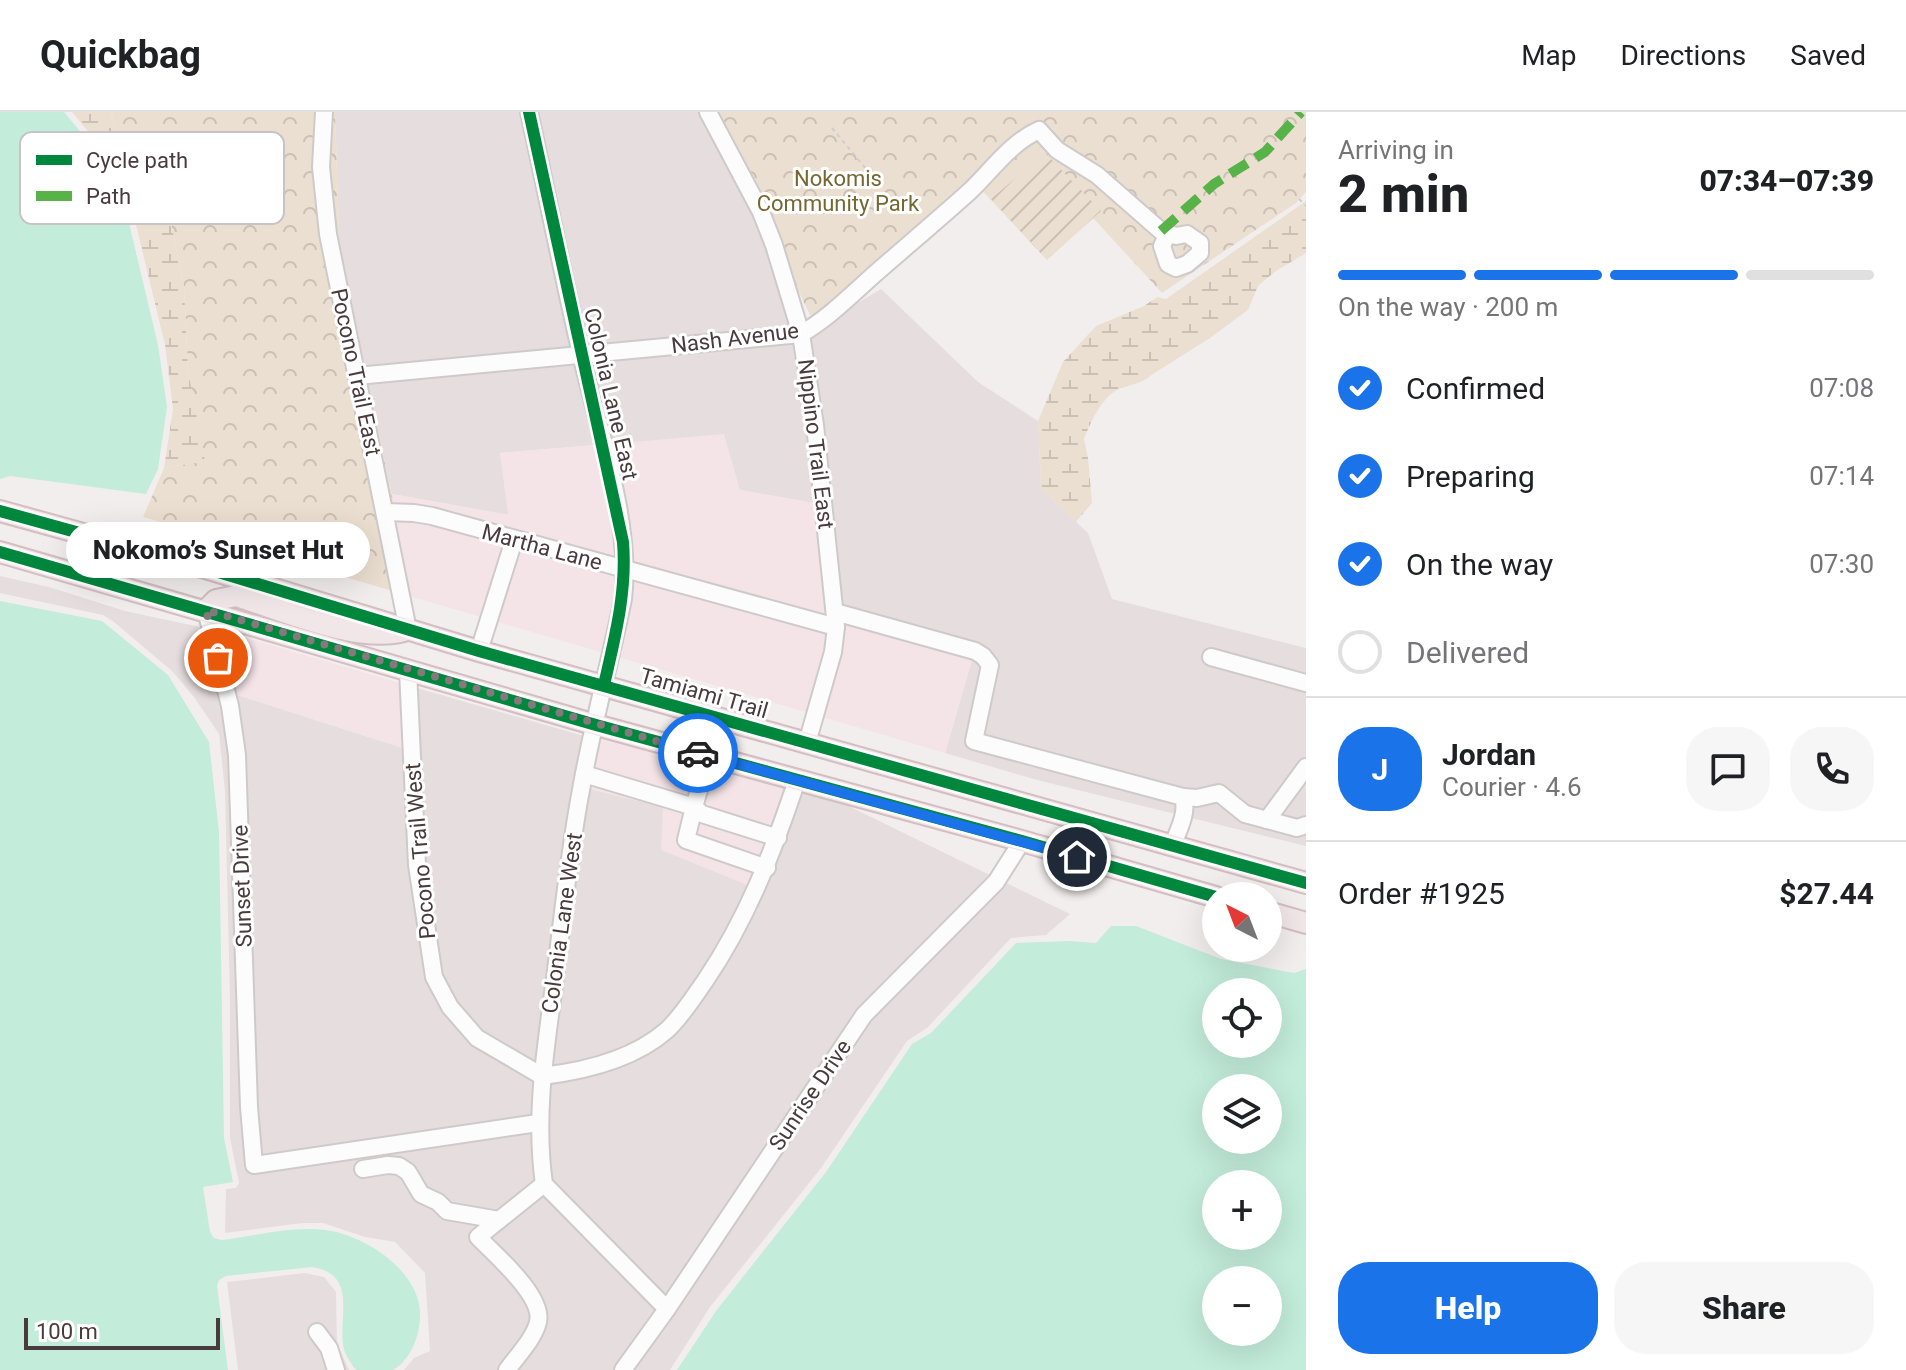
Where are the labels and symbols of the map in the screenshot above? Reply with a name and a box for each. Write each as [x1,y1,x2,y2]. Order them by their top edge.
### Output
legend [20,132,284,224]
text: Cycle path [86,148,188,173]
park label: Nokomis Community Park [757,166,920,216]
text: Path [86,184,131,209]
street label: Pocono Trail East [326,286,386,458]
street label: Colonia Lane East [579,306,643,482]
street label: Nash Avenue [670,318,800,358]
street label: Nippino Trail East [793,357,839,531]
street label: Martha Lane [479,519,605,575]
callout: Nokomo’s Sunset Hut [66,522,370,578]
pin [184,624,252,692]
street label: Tamiami Trail [637,663,771,723]
courier [658,713,738,793]
street label: Pocono Trail West [400,762,440,940]
pin [1043,823,1111,891]
street label: Sunset Drive [227,824,257,948]
street label: Colonia Lane West [537,831,587,1015]
north arrow [1202,882,1282,962]
street label: Sunrise Drive [764,1035,856,1155]
scale bar [24,1314,220,1350]

